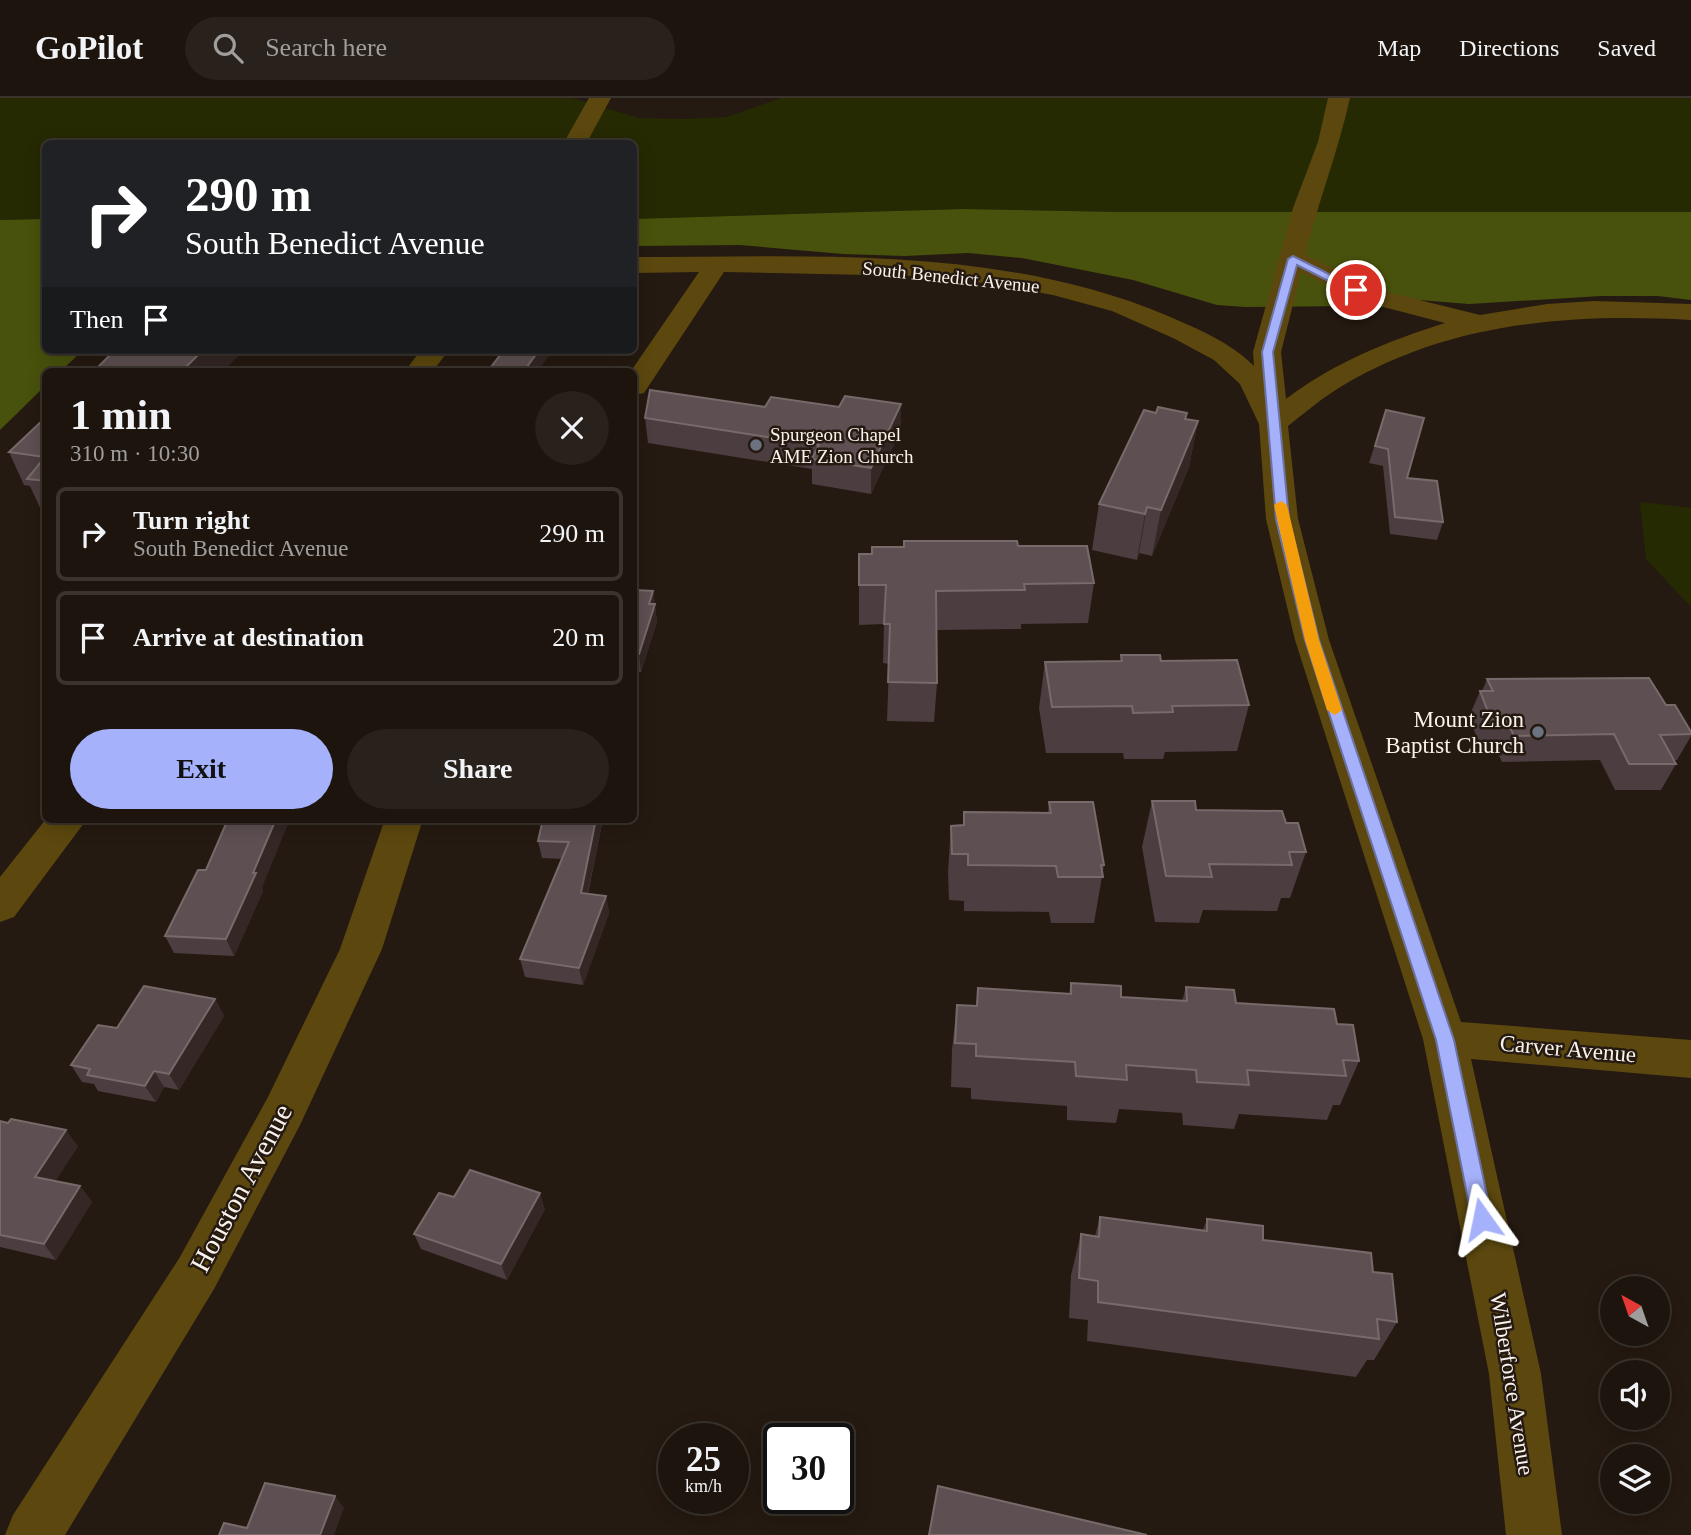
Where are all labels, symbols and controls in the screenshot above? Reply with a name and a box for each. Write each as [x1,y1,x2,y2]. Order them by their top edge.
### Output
search box [185,17,675,80]
icon: search [209,29,247,67]
text: GoPilot [35,30,143,66]
text: Search here [265,33,387,62]
text: Map [1377,35,1421,61]
text: Directions [1459,35,1559,61]
text: Saved [1597,35,1656,61]
text: 290 m [185,167,312,222]
icon: right [70,168,161,259]
text: South Benedict Avenue [185,225,485,261]
street label: South Benedict Avenue [861,257,1041,297]
pin [1326,260,1386,320]
icon: arrive [1337,271,1375,309]
icon: arrive [137,301,175,339]
text: Then [70,305,123,334]
button: close [535,391,609,465]
text: 1 min [70,392,172,438]
place label: Spurgeon Chapel AME Zion Church [770,424,914,467]
marker: Spurgeon Chapel AME Zion Church [748,437,764,453]
text: 310 m · 10:30 [70,441,200,466]
text: Turn right [133,506,250,535]
icon: right [74,515,112,553]
text: 290 m [539,519,605,548]
text: South Benedict Avenue [133,536,348,561]
icon: arrive [74,619,112,657]
text: Arrive at destination [133,623,364,652]
text: 20 m [552,623,605,652]
place label: Mount Zion Baptist Church [1385,707,1524,758]
marker: Mount Zion Baptist Church [1530,724,1546,740]
button: Exit [70,729,333,809]
button: Share [347,729,609,809]
street label: Carver Avenue [1499,1031,1637,1067]
street label: Houston Avenue [184,1099,298,1277]
position arrow [1445,1182,1519,1256]
north arrow [1600,1276,1670,1346]
map controls [1600,1276,1670,1514]
street label: Wilberforce Avenue [1485,1291,1539,1477]
button: sound [1600,1360,1670,1430]
speed limit sign: 30 [763,1423,854,1514]
text: 25 [686,1440,721,1479]
button: layers [1600,1444,1670,1514]
text: km/h [685,1476,722,1496]

